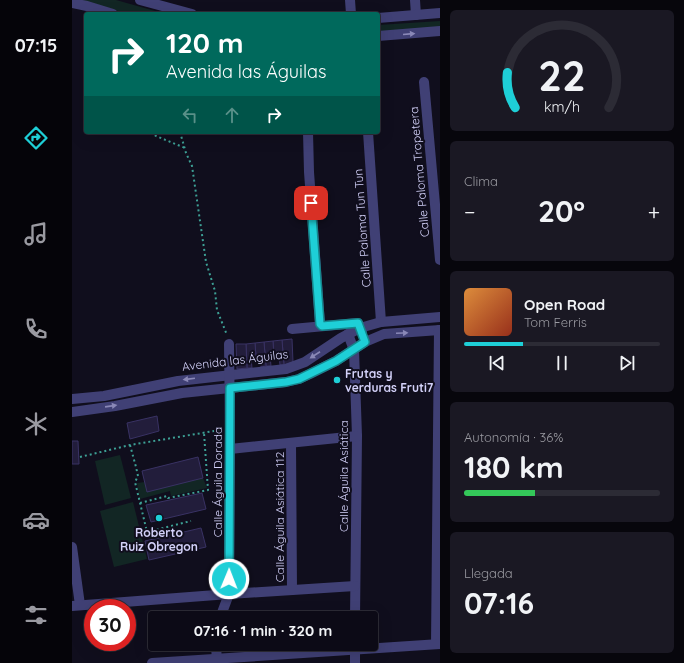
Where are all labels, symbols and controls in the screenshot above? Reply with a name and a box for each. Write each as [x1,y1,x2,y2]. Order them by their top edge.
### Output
text: 120 m [166,25,244,60]
icon: right [100,28,152,80]
one-way arrow [403,30,415,37]
text: 07:15 [15,34,57,57]
text: 22 [538,49,586,101]
text: Avenida las Águilas [166,60,326,83]
text: km/h [544,98,580,116]
icon: left [179,104,201,126]
icon: ahead [221,104,243,126]
icon: right [263,104,285,126]
street label: Calle Paloma Tropetera [406,106,432,238]
icon: directions [22,124,50,152]
street label: Calle Paloma Tun Tun [350,168,374,288]
text: Clima [464,173,498,189]
pin [294,186,328,220]
icon: arrive [300,192,322,214]
text: 20° [538,192,585,230]
text: − [464,198,475,226]
text: + [648,198,660,226]
icon: music [22,220,50,248]
text: Open Road [524,295,605,314]
text: Tom Ferris [524,314,587,330]
icon: phone [22,315,50,343]
one-way arrow [396,330,408,337]
street label: Avenida las Águilas [181,346,289,374]
one-way arrow [310,351,320,359]
icon: previous [486,352,508,374]
icon: pause [551,352,573,374]
icon: next [616,352,638,374]
place label: Frutas y verduras Fruti7 [345,366,434,395]
marker: Frutas y verduras Fruti7 [332,375,342,385]
one-way arrow [183,376,195,383]
one-way arrow [105,403,117,409]
icon: climate [22,410,50,438]
street label: Calle Águila Asiática [336,420,351,532]
street label: Calle Águila Dorada [210,427,225,537]
text: Autonomía · 36% [464,429,563,445]
text: 180 km [464,448,564,486]
street label: Calle Águila Asiática 112 [272,451,287,582]
icon: car [22,506,50,534]
marker: Roberto Ruiz Obregon [154,513,164,523]
place label: Roberto Ruiz Obregon [120,525,198,554]
position arrow [208,558,250,600]
text: Llegada [464,565,513,581]
text: 07:16 [464,584,534,622]
speed limit sign: 30 [84,599,136,651]
icon: filters [22,601,50,629]
text: 07:16 · 1 min · 320 m [194,621,332,640]

